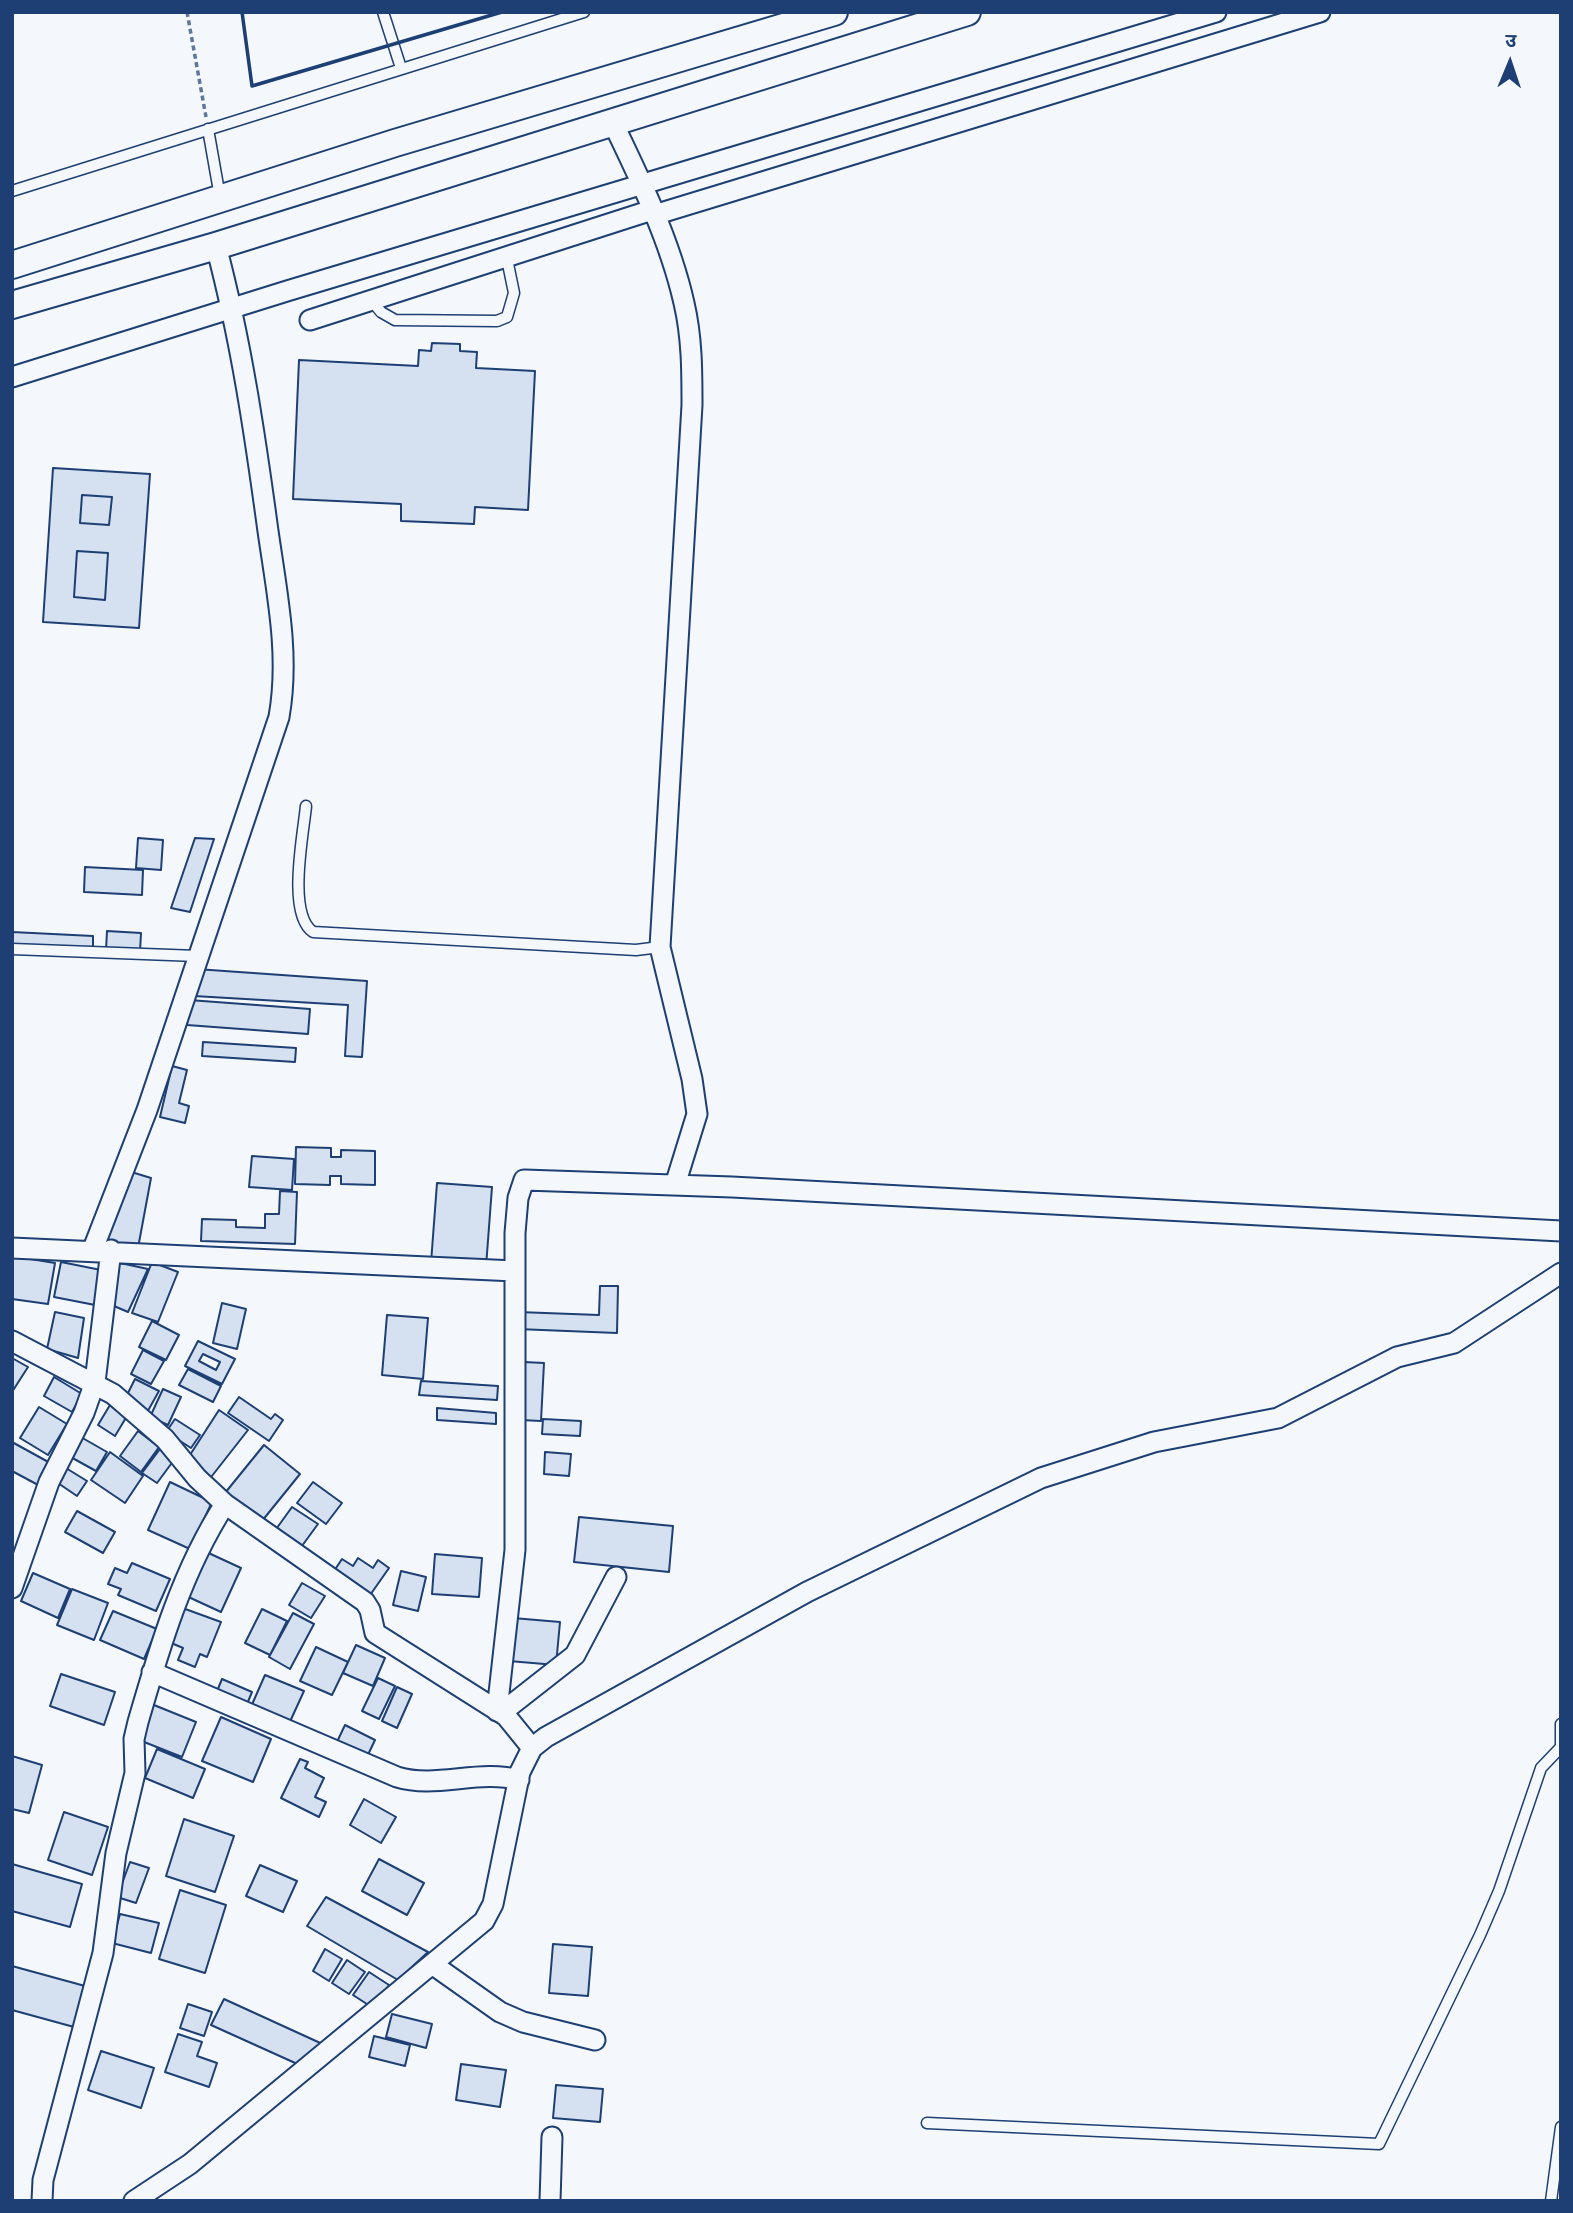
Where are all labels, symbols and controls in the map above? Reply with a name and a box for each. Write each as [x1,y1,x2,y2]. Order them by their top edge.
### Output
north arrow [1475,28,1545,98]
text: उ [1505,30,1517,54]

